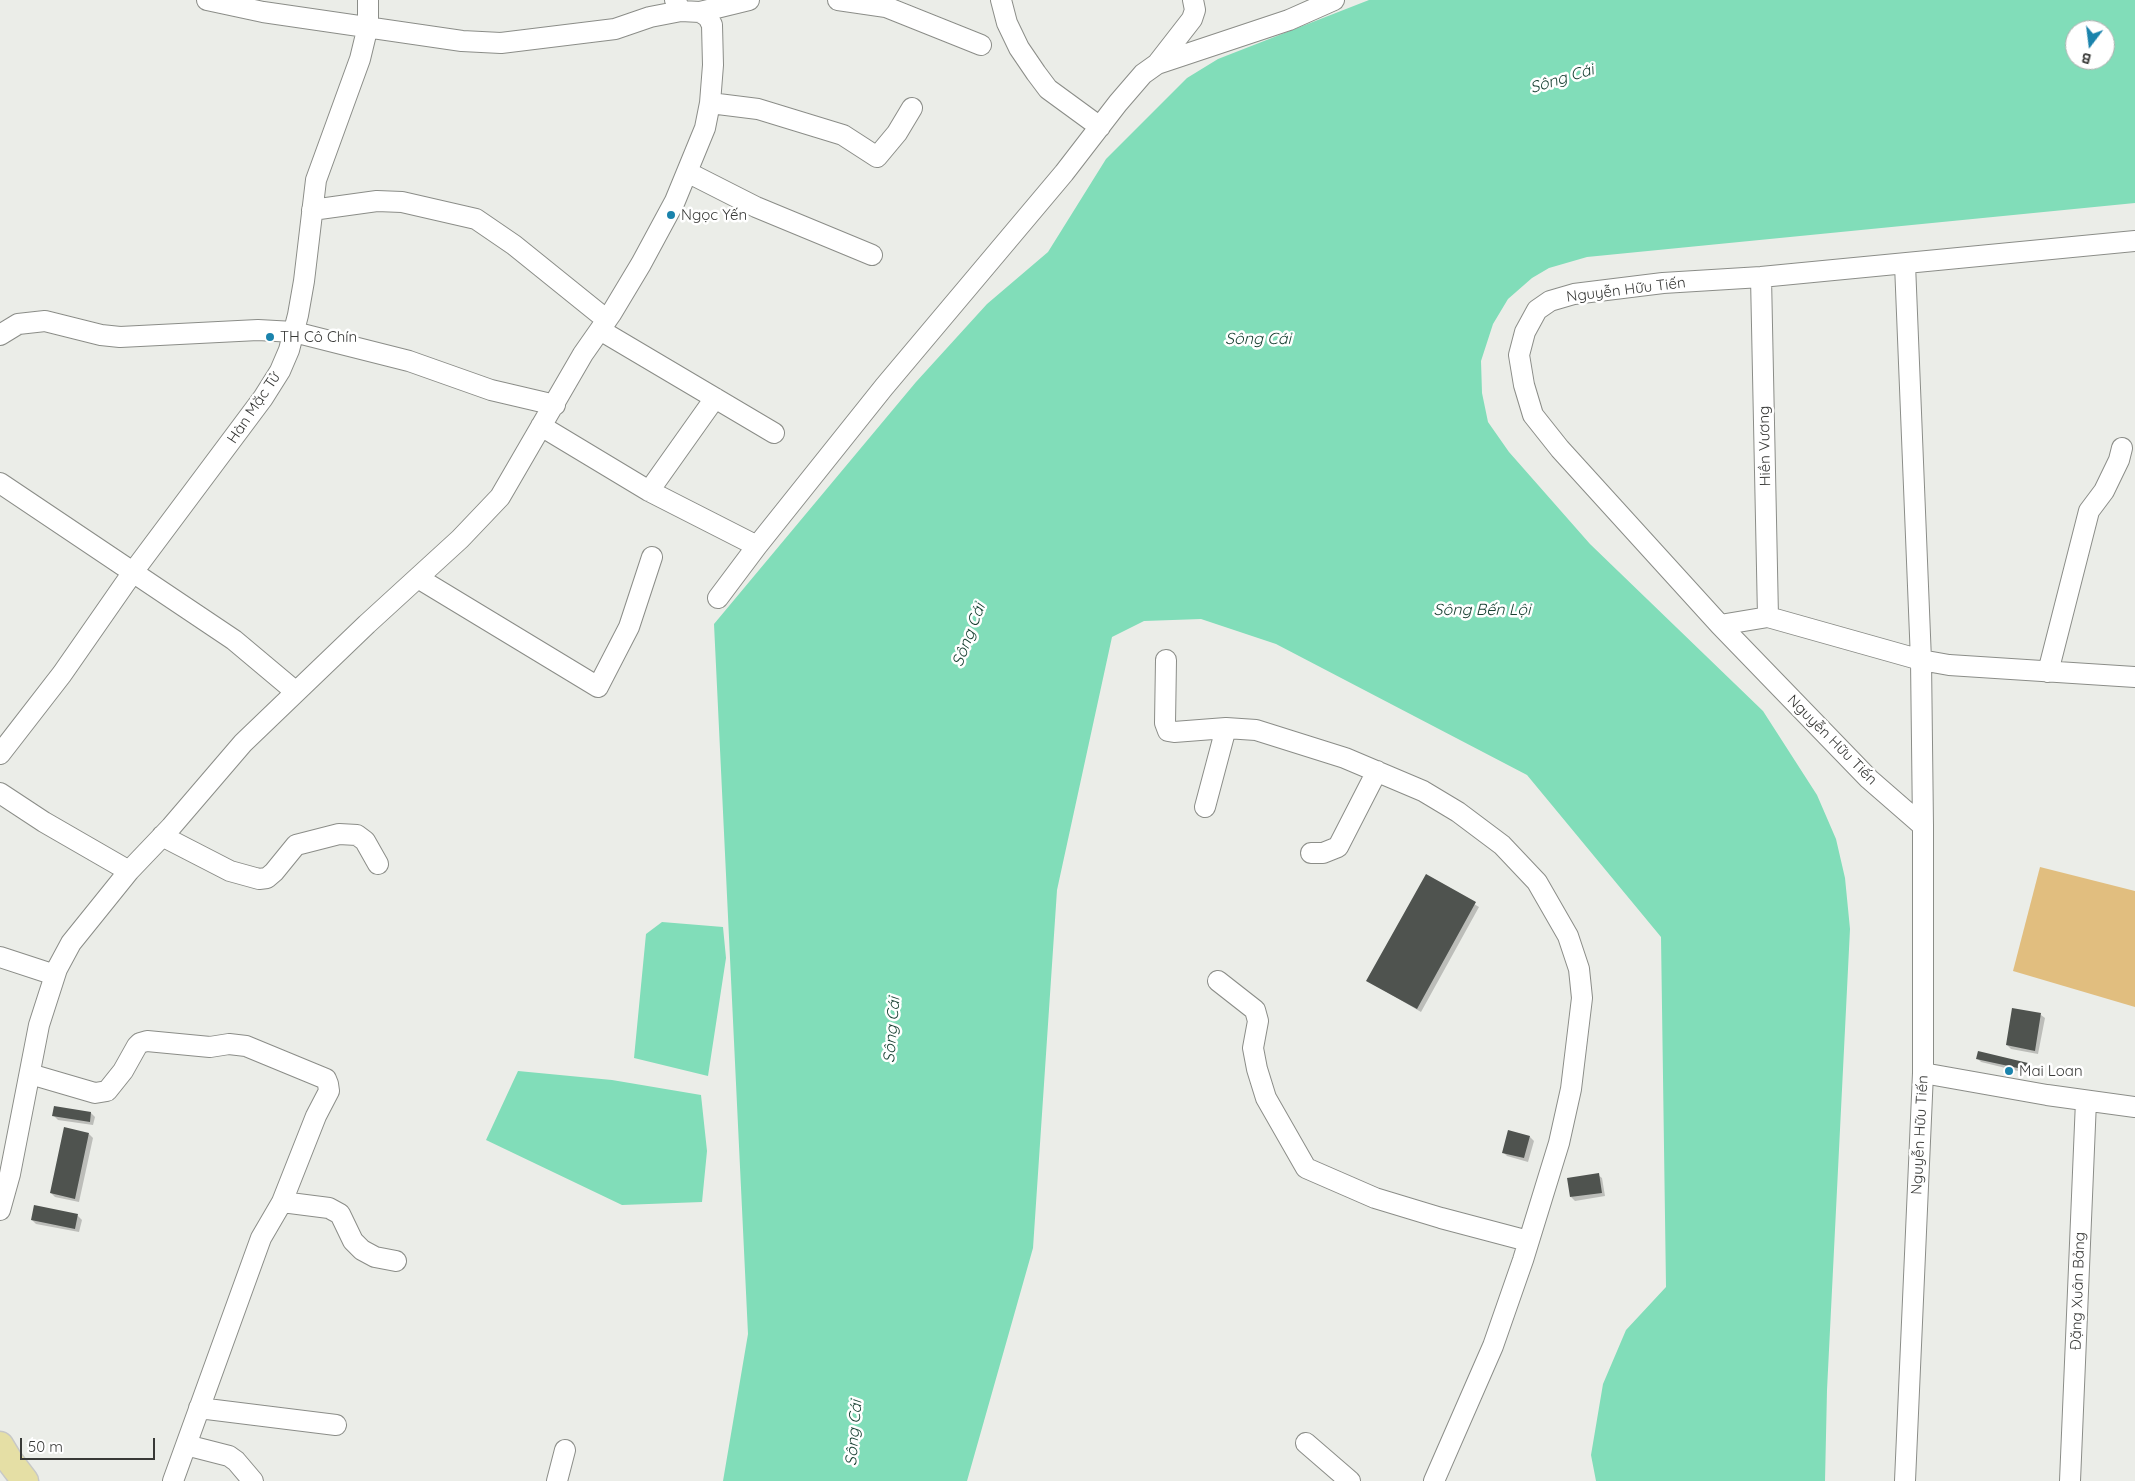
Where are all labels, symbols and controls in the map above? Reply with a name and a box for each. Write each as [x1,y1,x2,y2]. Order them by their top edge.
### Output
north arrow [2065,20,2115,70]
text: B [2080,49,2093,68]
water label: Sông Cái [1528,60,1596,98]
place label: Ngọc Yến [681,206,747,224]
marker: Ngọc Yến [665,209,677,221]
street label: Nguyễn Hữu Tiến [1565,274,1687,306]
place label: TH Cô Chín [280,328,357,346]
water label: Sông Cái [1225,329,1291,349]
marker: TH Cô Chín [264,331,276,343]
street label: Hàn Mặc Tử [224,369,284,447]
street label: Hiền Vương [1755,405,1775,487]
water label: Sông Bến Lội [1434,600,1530,620]
water label: Sông Cái [948,601,990,669]
street label: Nguyễn Hữu Tiến [1783,691,1881,789]
water label: Sông Cái [880,996,904,1064]
place label: Mai Loan [2019,1062,2083,1080]
marker: Mai Loan [2003,1065,2015,1077]
street label: Nguyễn Hữu Tiến [1908,1075,1932,1195]
street label: Đặng Xuân Bảng [2067,1232,2089,1350]
water label: Sông Cái [842,1399,866,1467]
scale bar [22,1428,158,1460]
text: 50 m [28,1437,63,1456]

